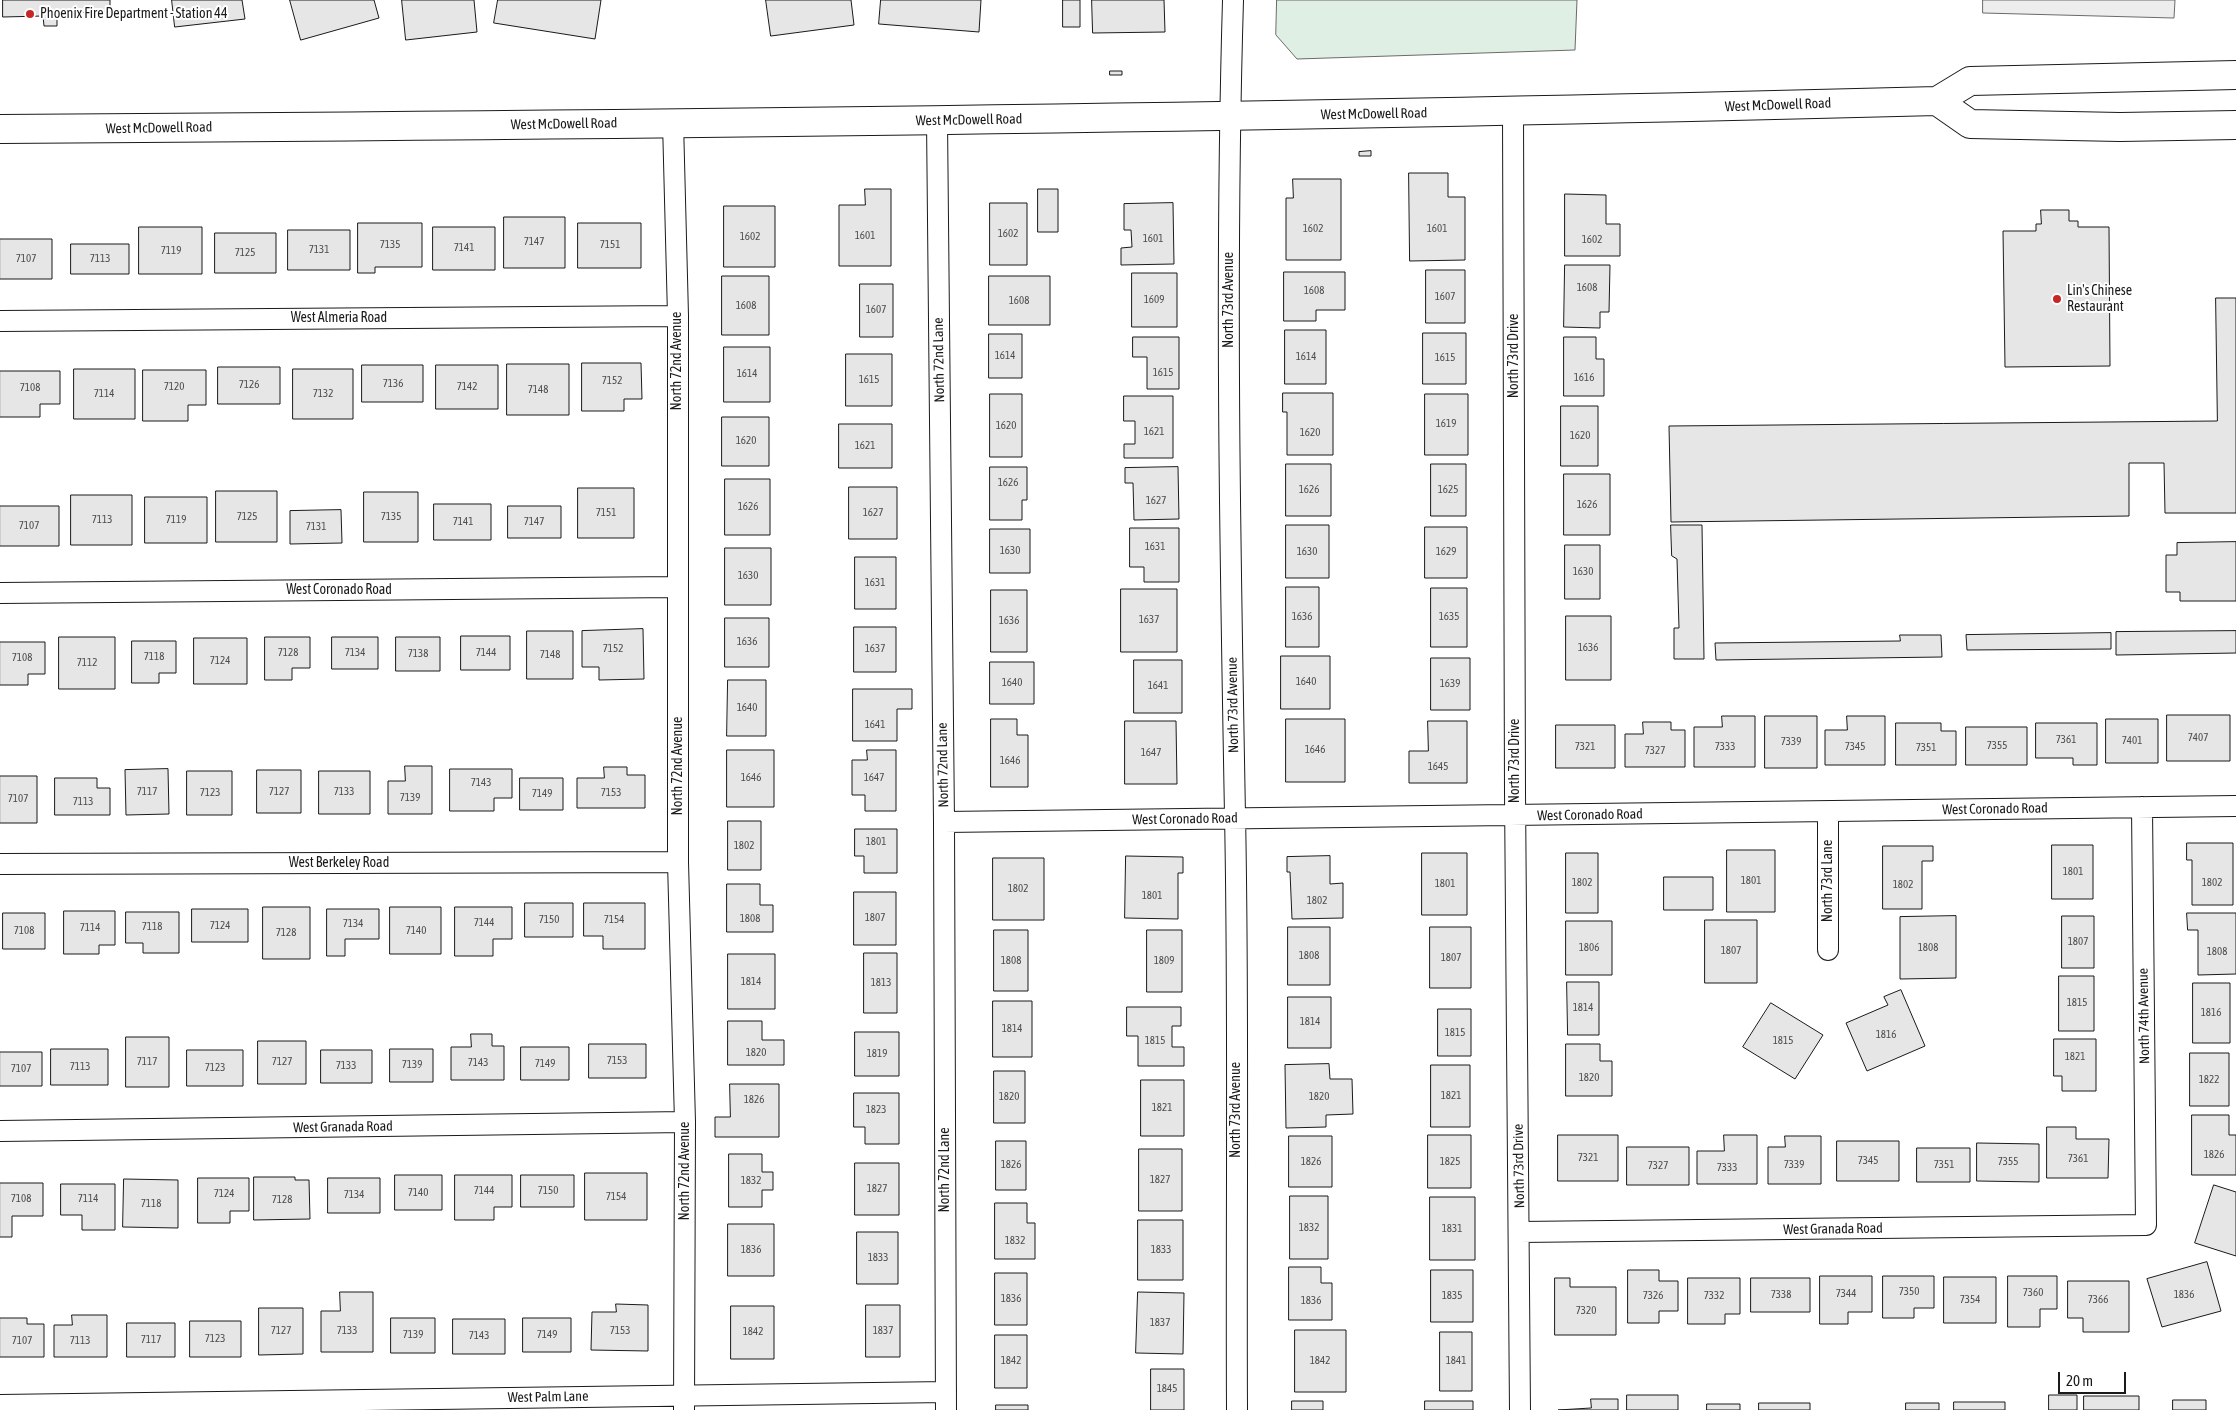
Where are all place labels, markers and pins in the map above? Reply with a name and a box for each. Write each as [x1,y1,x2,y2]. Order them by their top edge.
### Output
place label: Phoenix Fire Department - Station 44 [40,6,228,22]
marker: Phoenix Fire Department - Station 44 [24,8,36,20]
place label: Lin's Chinese Restaurant [2067,283,2132,316]
marker: Lin's Chinese Restaurant [2051,293,2063,305]

